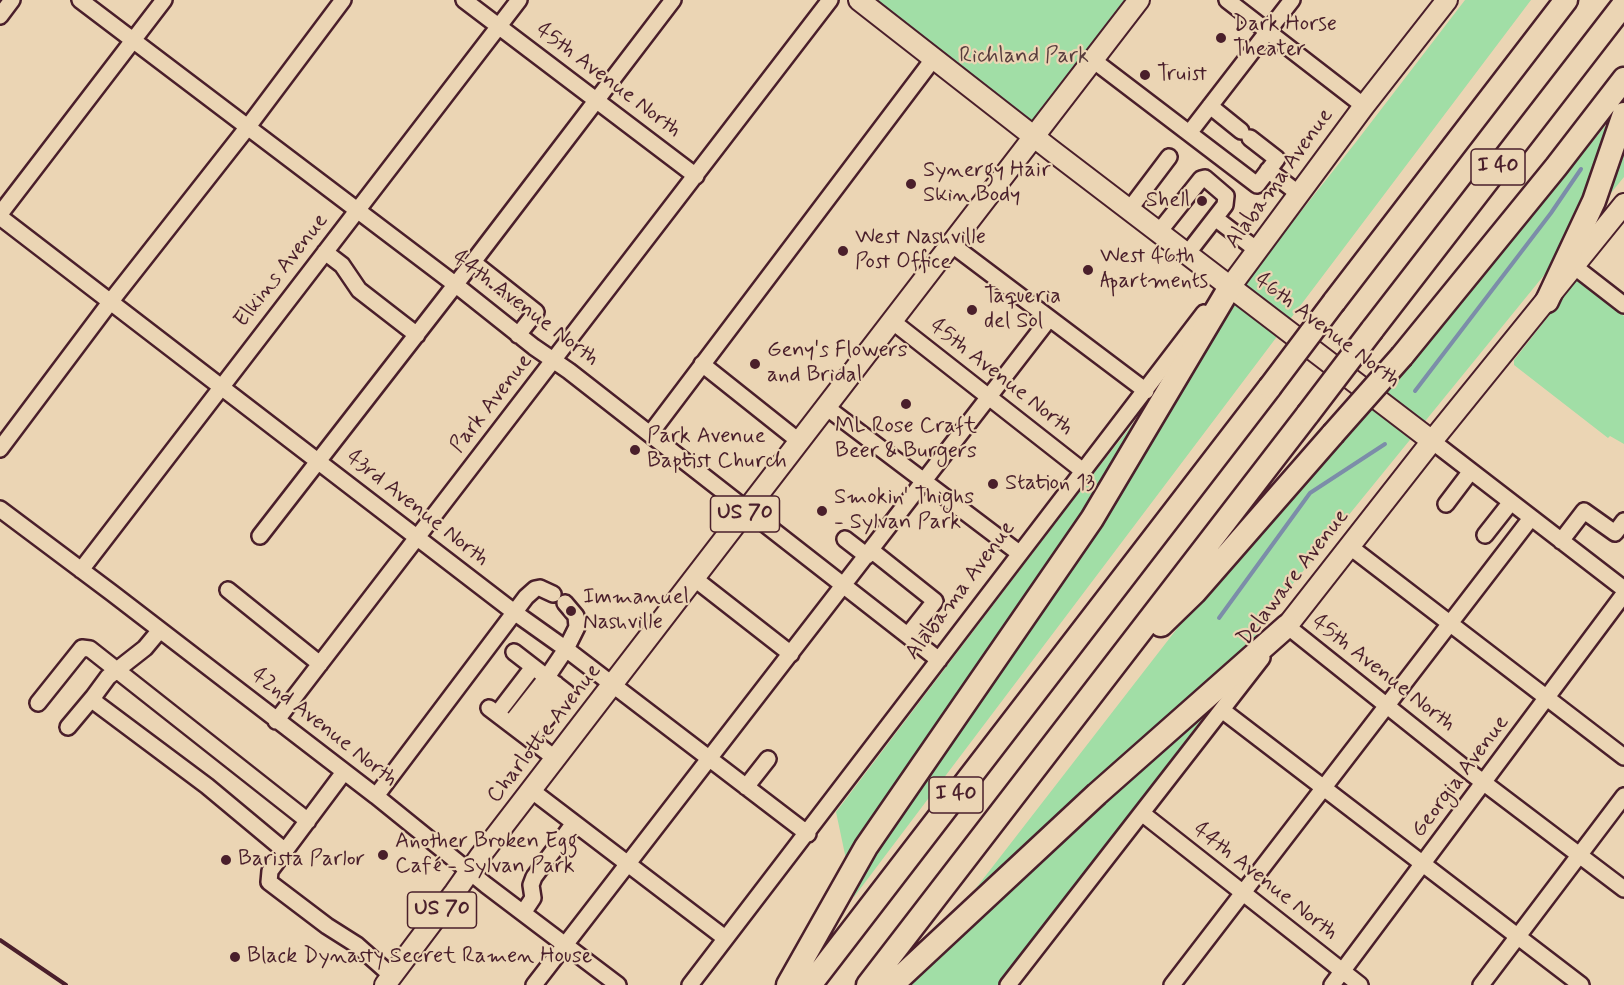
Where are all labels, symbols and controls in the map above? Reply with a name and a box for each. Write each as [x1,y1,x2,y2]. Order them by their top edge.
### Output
place label: Dark Horse Theater [1233,12,1337,63]
street label: 45th Avenue North [530,18,686,144]
marker: Dark Horse Theater [1214,31,1228,45]
park label: Richland Park [959,44,1089,70]
place label: Truist [1157,62,1207,88]
marker: Truist [1138,68,1152,82]
street label: Alabama Avenue [1220,104,1340,254]
road number: I 40 [1471,149,1525,185]
place label: Synergy Hair Skin Body [923,158,1051,210]
marker: Synergy Hair Skin Body [904,177,918,191]
place label: Shell [1146,188,1190,214]
marker: Shell [1195,194,1209,208]
street label: Elkins Avenue [229,209,335,333]
place label: West Nashville Post Office [855,225,986,276]
marker: West Nashville Post Office [836,244,850,258]
place label: West 46th Apartments [1100,244,1208,296]
street label: 44th Avenue North [447,245,603,373]
marker: West 46th Apartments [1081,263,1095,277]
street label: 46th Avenue North [1249,268,1405,394]
place label: Taqueria del Sol [984,284,1061,336]
marker: Taqueria del Sol [965,303,979,317]
street label: 45th Avenue North [924,314,1078,442]
place label: Geny's Flowers and Bridal [767,338,908,390]
street label: Park Avenue [445,349,539,459]
marker: Geny's Flowers and Bridal [748,357,762,371]
marker: ML Rose Craft Beer & Burgers [899,397,913,411]
place label: ML Rose Craft Beer & Burgers [835,414,977,466]
place label: Park Avenue Baptist Church [647,424,787,476]
marker: Park Avenue Baptist Church [628,443,642,457]
street label: 43rd Avenue North [340,445,494,573]
place label: Station 13 [1005,471,1095,497]
marker: Station 13 [986,477,1000,491]
place label: Smokin' Thighs - Sylvan Park [834,485,974,536]
road number: US 70 [710,496,780,532]
marker: Smokin' Thighs - Sylvan Park [815,504,829,518]
street label: Delaware Avenue [1233,505,1355,651]
street label: Alabama Avenue [900,516,1022,666]
place label: Immanuel Nashville [583,585,689,636]
marker: Immanuel Nashville [564,604,578,618]
street label: 45th Avenue North [1306,610,1460,738]
street label: Charlotte Avenue [482,659,608,809]
street label: 42nd Avenue North [246,663,402,793]
street label: Georgia Avenue [1406,711,1516,843]
road number: I 40 [929,777,983,813]
street label: 44th Avenue North [1187,817,1343,947]
place label: Another Broken Egg Café - Sylvan Park [395,829,578,880]
place label: Barista Parlor [238,847,365,873]
marker: Another Broken Egg Café - Sylvan Park [376,848,390,862]
marker: Barista Parlor [219,853,233,867]
road number: US 70 [408,892,476,928]
place label: Black Dynasty Secret Ramen House [247,944,592,970]
marker: Black Dynasty Secret Ramen House [228,950,242,964]

